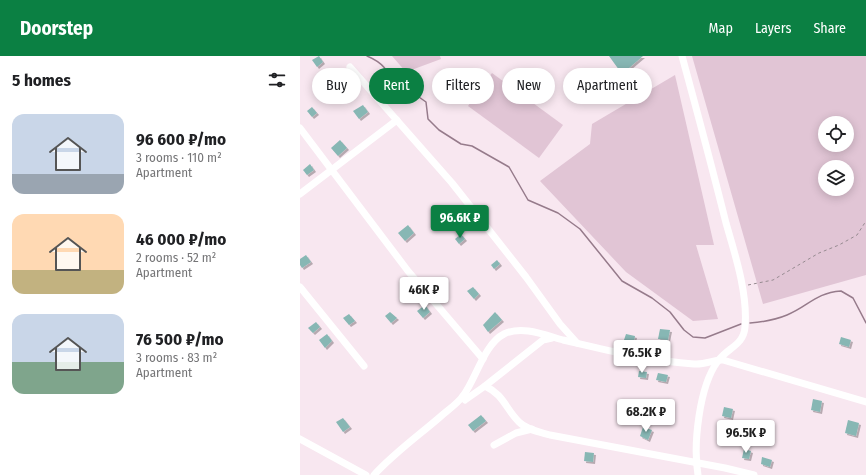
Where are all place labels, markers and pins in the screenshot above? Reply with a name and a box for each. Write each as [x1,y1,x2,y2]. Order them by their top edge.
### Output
pin: 96.6K ₽ [423,205,497,239]
pin: 46K ₽ [396,277,452,311]
pin: 76.5K ₽ [605,340,679,374]
pin: 68.2K ₽ [609,399,683,433]
pin: 96.5K ₽ [709,420,783,454]

